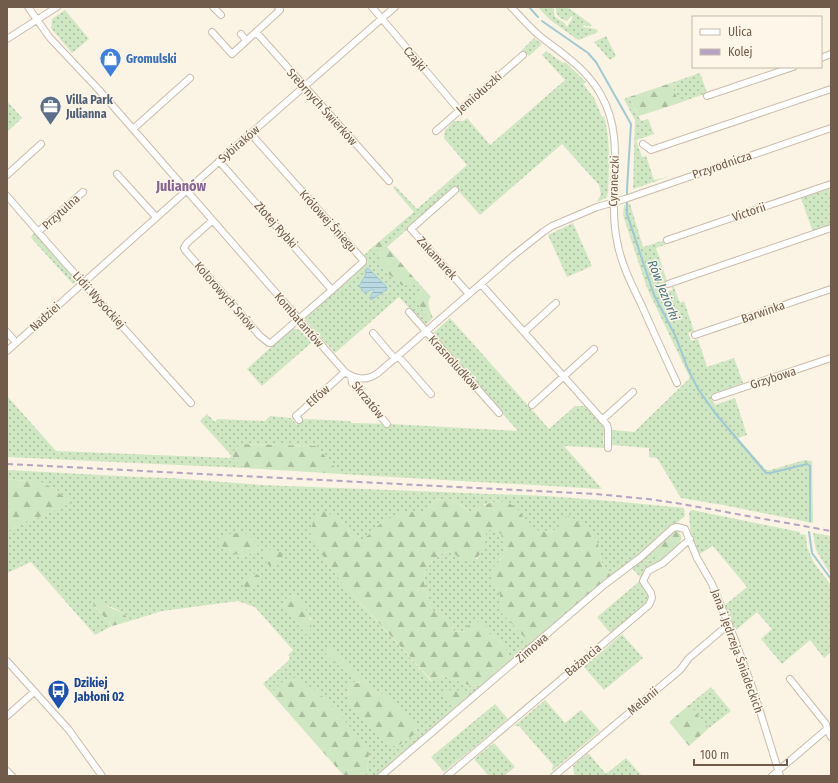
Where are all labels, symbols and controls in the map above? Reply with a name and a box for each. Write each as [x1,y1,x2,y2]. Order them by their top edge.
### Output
legend [692,16,822,68]
text: Ulica [728,25,752,39]
street label: Czajki [401,44,429,74]
text: Kolej [728,45,753,59]
shop icon: Gromulski [97,46,123,79]
place label: Gromulski [126,52,177,66]
street label: Srebrnych Świerków [284,65,361,148]
street label: Jemiołuszki [453,69,505,117]
place label: Villa Park Julianna [65,93,114,121]
office icon: Villa Park Julianna [37,94,63,127]
street label: Sybiraków [216,122,263,166]
street label: Przyrodnicza [691,148,754,182]
street label: Cyraneczki [606,155,622,207]
district label: Julianów [155,178,206,195]
street label: Królowej Śniegu [297,186,360,255]
street label: Przytulna [39,191,83,233]
street label: Złotej Rybki [252,199,300,251]
street label: Victorii [730,200,768,224]
street label: Zakamarek [414,234,460,283]
water label: Rów Jeziorki [645,258,683,323]
street label: Kolorowych Snów [192,259,259,333]
street label: Lidii Wysockiej [70,269,128,331]
street label: Kombatantów [271,290,327,350]
street label: Barwinka [739,298,787,326]
street label: Nadziei [27,300,63,334]
street label: Krasnoludków [426,333,482,394]
street label: Grzybowa [748,364,798,392]
street label: Skrzatów [349,378,387,422]
street label: Elfów [303,382,333,410]
street label: Jana i Jędrzeja Śniadeckich [708,587,767,715]
street label: Zimowa [513,630,551,666]
street label: Bażancia [562,641,604,679]
place label: Dzikiej Jabłoni 02 [73,676,124,704]
bus stop icon: Dzikiej Jabłoni 02 [45,677,71,710]
street label: Melanii [625,684,661,718]
scale bar [694,741,787,767]
text: 100 m [700,748,729,762]

